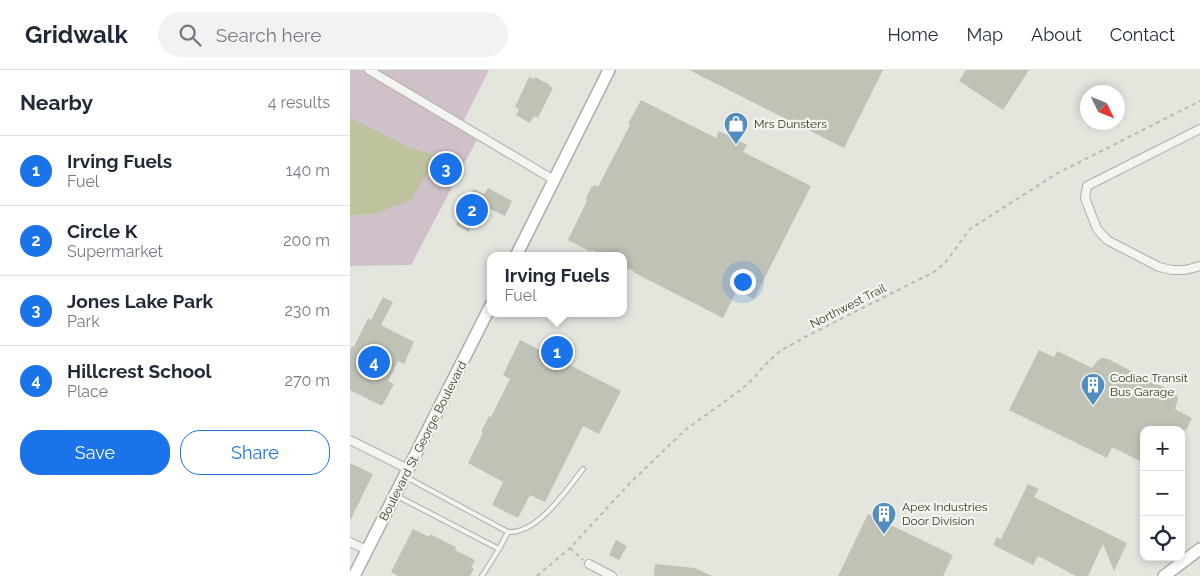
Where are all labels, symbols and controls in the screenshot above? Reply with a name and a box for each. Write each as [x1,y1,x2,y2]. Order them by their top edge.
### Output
search box [158,12,508,57]
text: Gridwalk [25,20,128,49]
icon: search [176,21,204,49]
text: Search here [216,24,321,46]
text: Home [887,24,938,45]
text: Map [966,24,1003,45]
text: About [1031,24,1082,45]
text: Contact [1110,24,1175,45]
north arrow [1080,85,1125,130]
text: Nearby [20,90,93,115]
text: 4 results [268,93,330,112]
shop icon: Mrs Dunsters [723,111,749,145]
place label: Mrs Dunsters [754,117,827,131]
text: Irving Fuels [67,150,172,172]
pin: 3 [430,150,462,188]
text: 1 [32,161,40,180]
text: 140 m [286,161,330,180]
text: Fuel [67,172,99,191]
pin: 2 [456,191,488,229]
text: Circle K [67,220,138,242]
text: 2 [31,231,41,250]
text: 200 m [283,231,330,250]
text: Supermarket [67,242,163,261]
popup [487,252,627,317]
text: Irving Fuels [504,264,610,286]
your location [730,269,756,295]
street label: Northwest Trail [808,281,889,331]
text: Fuel [504,286,537,305]
text: Jones Lake Park [67,290,213,312]
text: 3 [32,301,40,320]
text: 230 m [285,301,330,320]
text: Park [67,312,100,331]
pin: 1 [541,333,573,371]
pin: 4 [358,343,390,381]
street label: Boulevard St. George Boulevard [377,359,469,523]
text: Hillcrest School [67,360,211,382]
text: 4 [31,371,41,390]
text: 270 m [285,371,330,390]
place label: Codiac Transit Bus Garage [1110,371,1188,399]
building icon: Codiac Transit Bus Garage [1080,372,1106,406]
text: Place [67,382,108,401]
map controls [1140,426,1185,561]
button: + [1140,426,1185,471]
button: Save [20,430,170,475]
button: Share [180,430,330,475]
button: − [1140,471,1185,516]
place label: Apex Industries Door Division [902,500,988,528]
building icon: Apex Industries Door Division [871,501,897,535]
button: locate [1140,516,1185,561]

